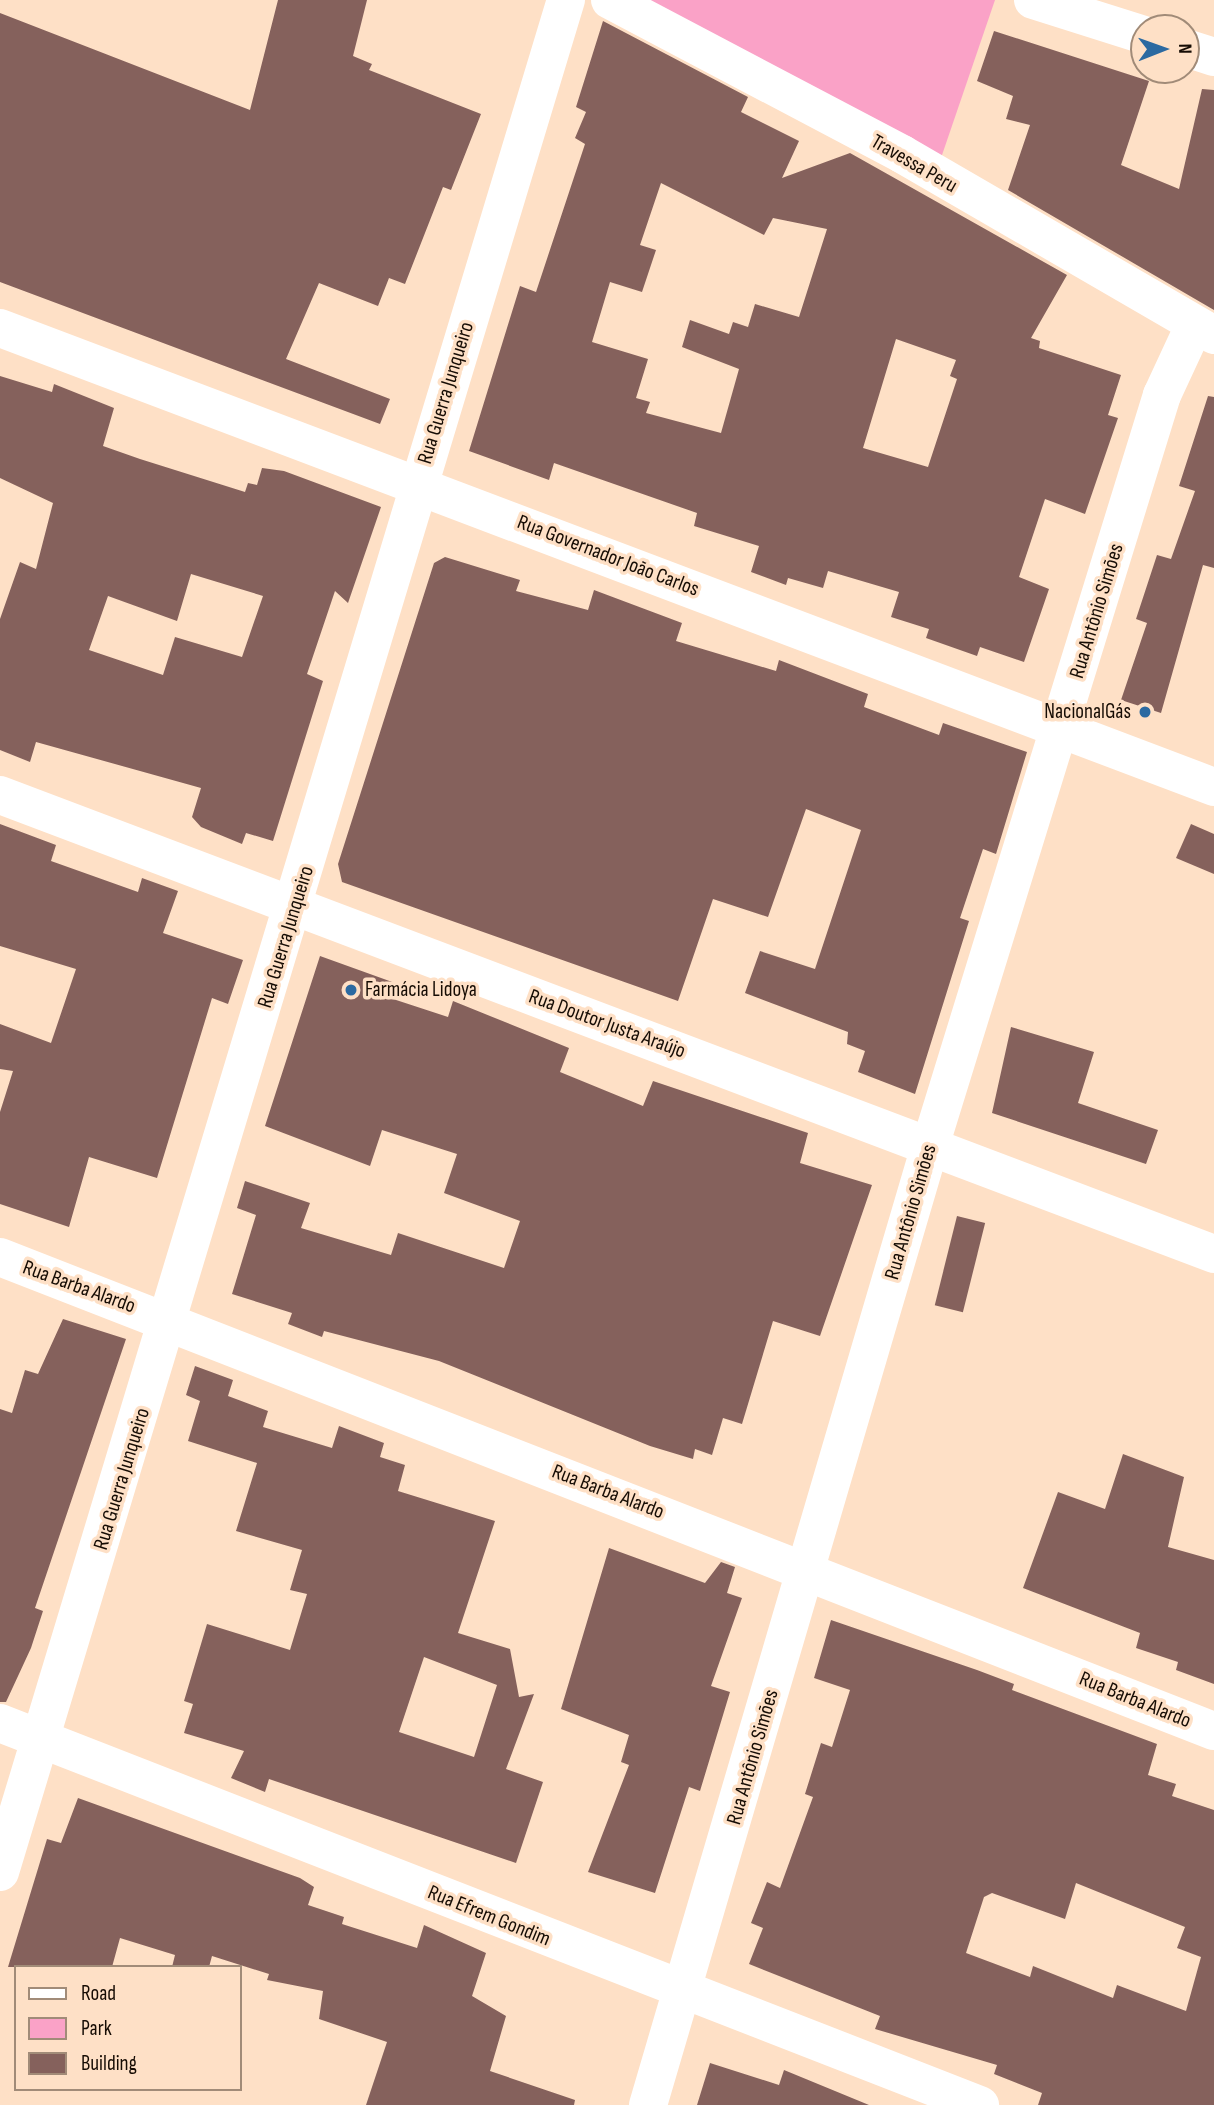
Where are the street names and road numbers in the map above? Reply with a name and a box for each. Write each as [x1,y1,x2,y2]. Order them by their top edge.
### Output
street label: Travessa Peru [866,129,962,199]
street label: Rua Guerra Junqueiro [412,319,480,467]
street label: Rua Governador João Carlos [514,510,702,602]
street label: Rua Antônio Simões [1065,541,1129,681]
street label: Rua Guerra Junqueiro [252,863,320,1011]
street label: Rua Doutor Justa Araújo [525,984,689,1064]
street label: Rua Antônio Simões [880,1142,942,1282]
street label: Rua Barba Alardo [19,1255,139,1319]
street label: Rua Guerra Junqueiro [88,1405,156,1553]
street label: Rua Barba Alardo [548,1459,668,1525]
street label: Rua Barba Alardo [1076,1666,1194,1734]
street label: Rua Antônio Simões [722,1687,784,1827]
street label: Rua Efrem Gondim [424,1880,554,1952]

